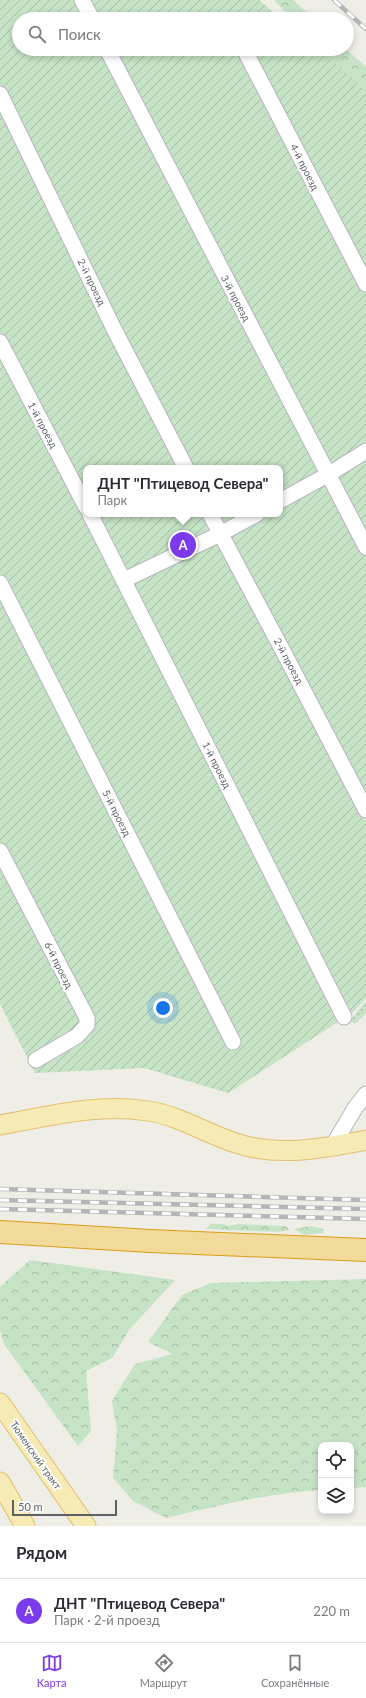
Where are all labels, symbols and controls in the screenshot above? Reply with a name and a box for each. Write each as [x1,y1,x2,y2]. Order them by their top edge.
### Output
search box [12,12,354,56]
icon: search [26,23,48,45]
text: Поиск [58,25,101,43]
street label: 4-й проезд [288,142,322,192]
street label: 2-й проезд [76,257,108,307]
street label: 3-й проезд [219,273,253,323]
street label: 1-й проезд [26,400,60,450]
popup [83,465,283,517]
text: ДНТ "Птицевод Севера" [97,474,269,492]
text: Парк [97,492,127,508]
pin: A [170,530,196,560]
street label: 2-й проезд [272,636,306,686]
street label: 1-й проезд [200,740,234,790]
street label: 5-й проезд [100,788,134,838]
street label: 6-й проезд [42,940,76,990]
your location [153,998,173,1018]
street label: Тюменский тракт [8,1419,64,1491]
map controls [318,1442,354,1514]
button: locate [318,1442,354,1478]
button: layers [318,1478,354,1514]
scale bar [12,1498,117,1517]
text: 50 m [18,1500,43,1513]
text: Рядом [16,1542,67,1563]
text: ДНТ "Птицевод Севера" [54,1594,225,1612]
text: A [24,1603,34,1619]
text: 220 m [313,1603,350,1619]
text: Парк · 2-й проезд [54,1612,160,1628]
tab: Карта [37,1652,66,1689]
tab: Маршрут [140,1652,188,1689]
tab: Сохранённые [261,1652,329,1689]

